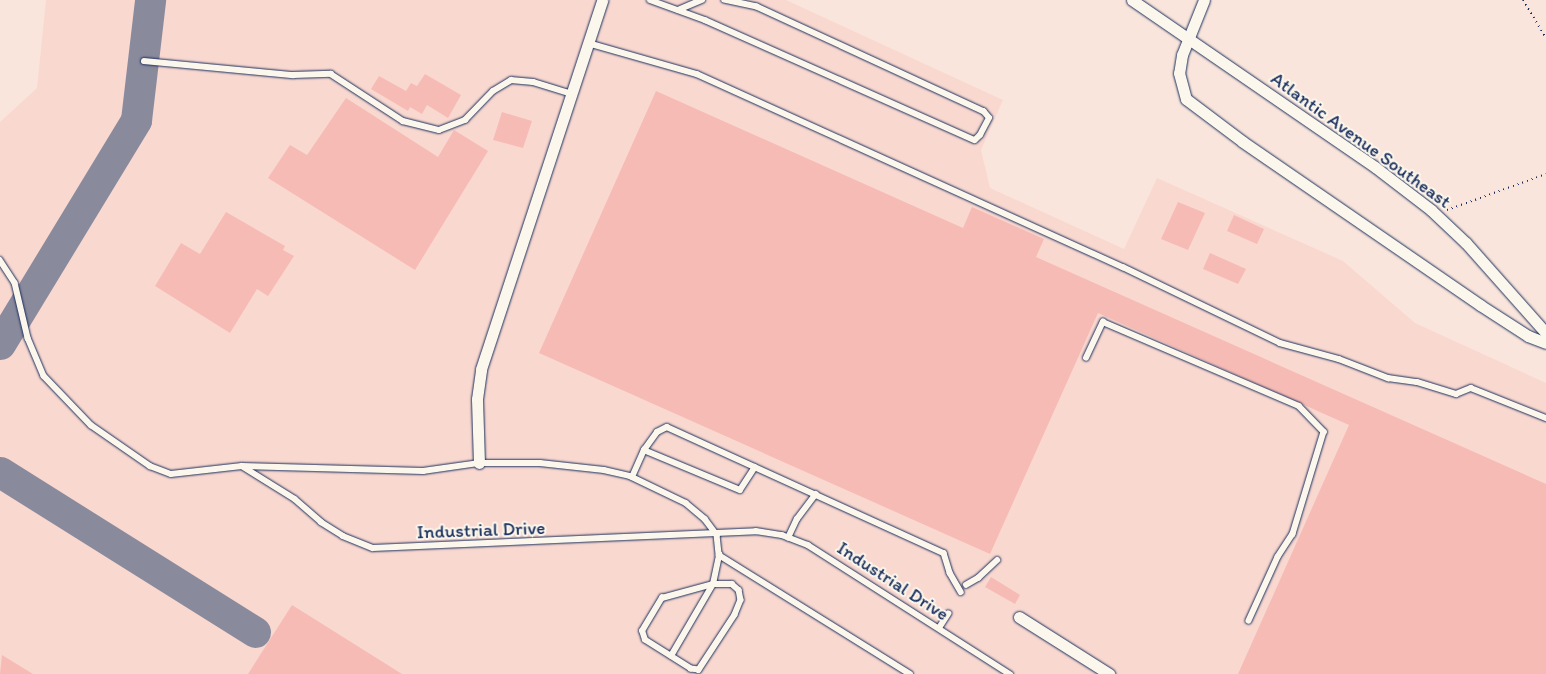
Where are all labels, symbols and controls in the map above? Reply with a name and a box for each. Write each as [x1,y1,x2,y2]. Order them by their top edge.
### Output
street label: Atlantic Avenue Southeast [1267,67,1455,213]
street label: Industrial Drive [416,516,546,544]
street label: Industrial Drive [833,536,953,626]

